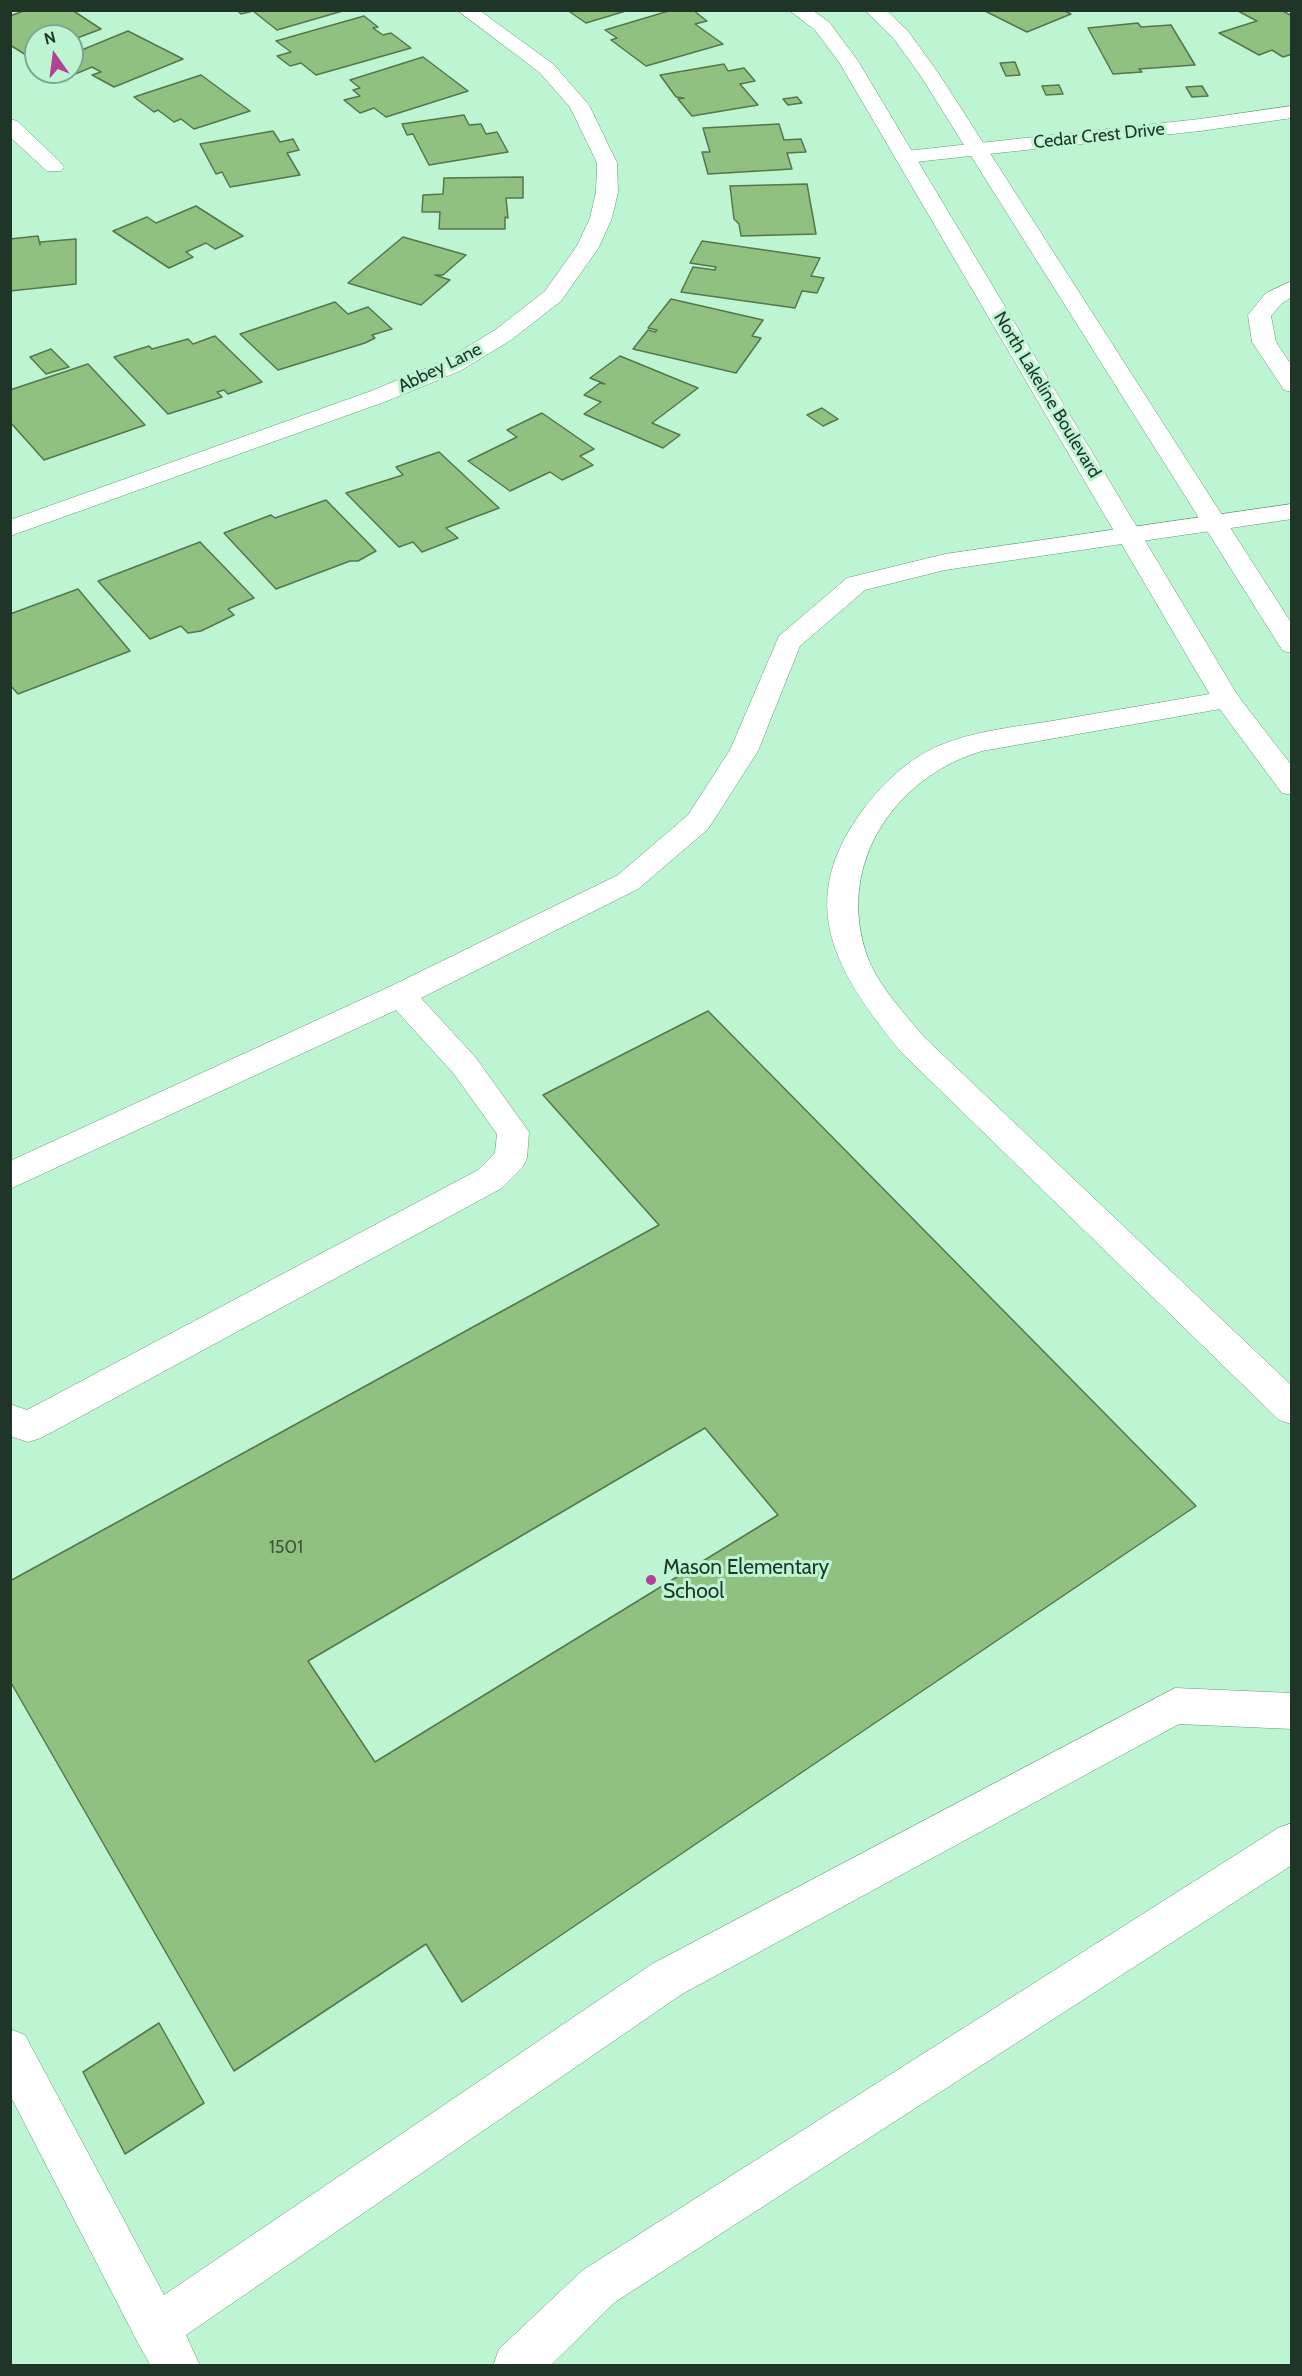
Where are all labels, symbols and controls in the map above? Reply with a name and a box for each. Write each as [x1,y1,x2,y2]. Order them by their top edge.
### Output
north arrow [24,24,84,84]
text: N [42,27,58,49]
street label: Cedar Crest Drive [1032,118,1166,154]
street label: North Lakeline Boulevard [989,308,1105,482]
street label: Abbey Lane [395,339,485,397]
house number: 1501 [269,1537,303,1559]
place label: Mason Elementary School [663,1555,829,1605]
marker: Mason Elementary School [644,1573,658,1587]

